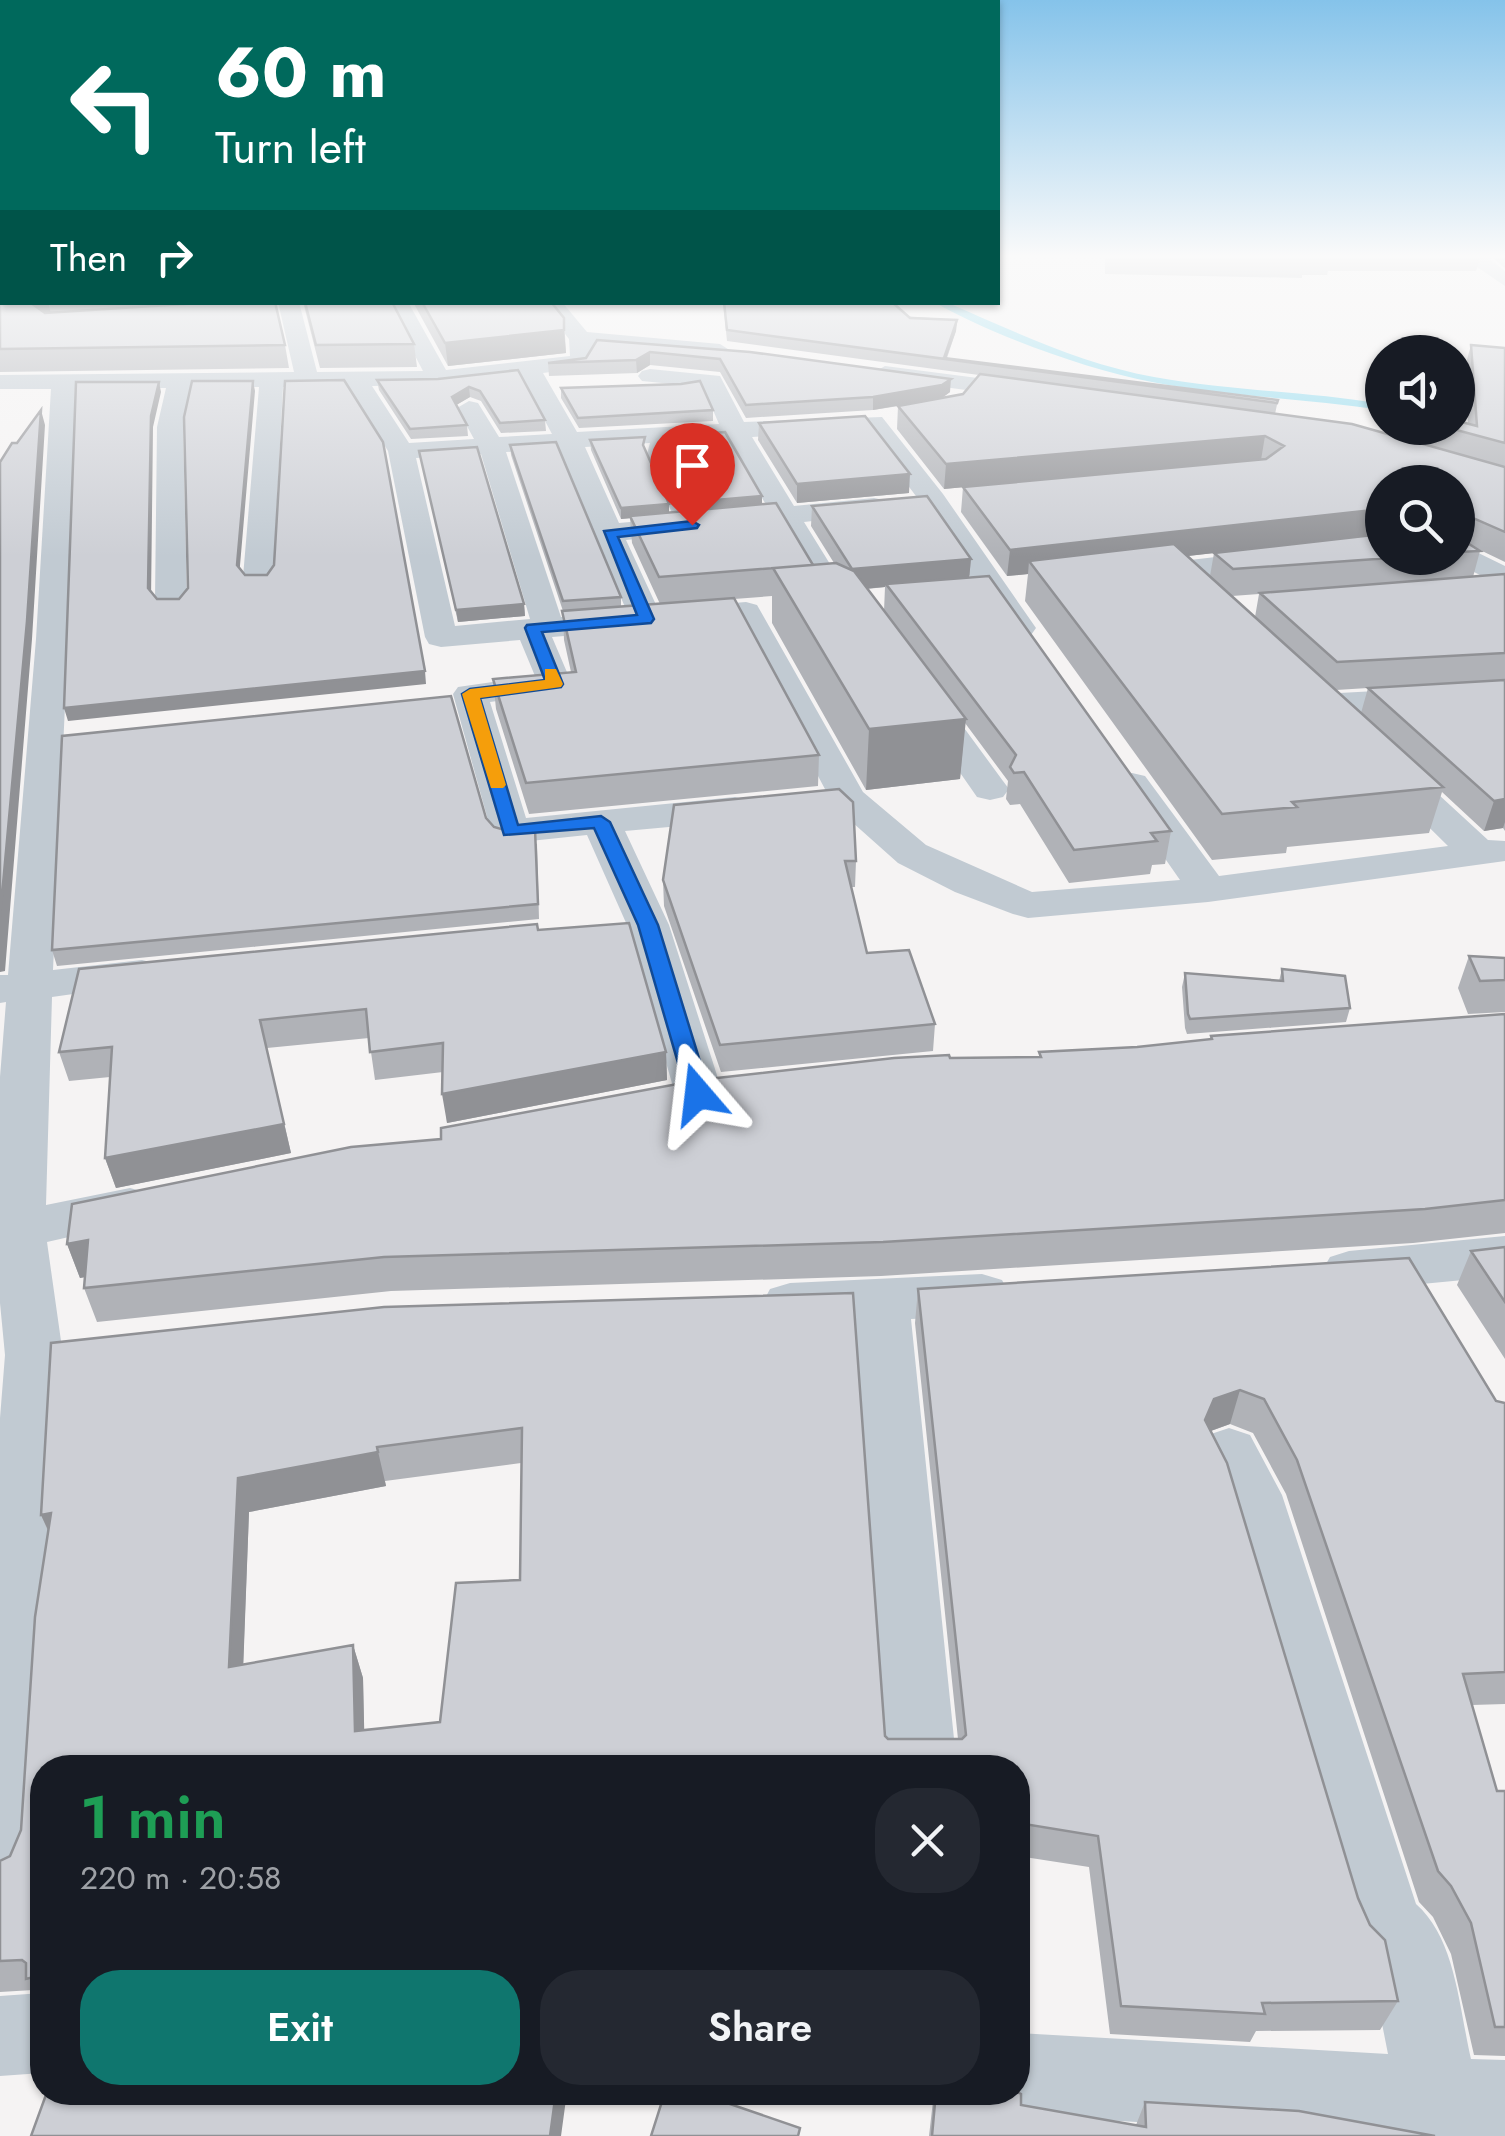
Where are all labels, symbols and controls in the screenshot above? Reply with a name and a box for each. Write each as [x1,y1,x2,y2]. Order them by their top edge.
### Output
text: 60 m [215,22,387,123]
icon: left [50,40,180,170]
text: Turn left [215,115,366,180]
text: Then [50,230,127,285]
icon: right [147,230,202,285]
map controls [1365,335,1475,575]
button: sound [1365,335,1475,445]
pin [650,423,735,526]
icon: arrive [665,438,720,493]
button: search [1365,465,1475,575]
position arrow [646,1042,750,1146]
text: 1 min [80,1774,226,1861]
button: close [875,1788,980,1893]
text: 220 m · 20:58 [80,1855,282,1901]
button: Exit [80,1970,520,2085]
button: Share [540,1970,980,2085]

